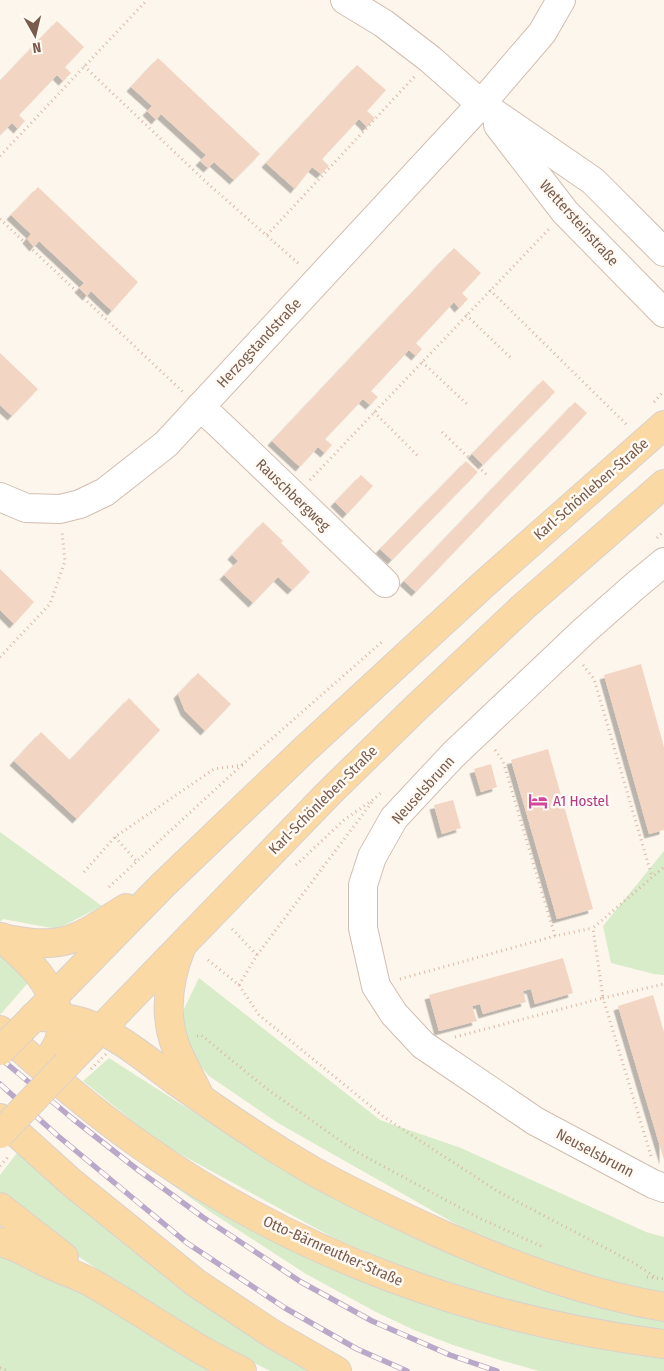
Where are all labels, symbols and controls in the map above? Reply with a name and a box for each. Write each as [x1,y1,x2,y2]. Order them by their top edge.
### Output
north arrow [10,10,60,60]
text: N [31,38,42,56]
street label: Wettersteinstraße [536,176,622,270]
street label: Herzogstandstraße [213,295,305,391]
street label: Karl-Schönleben-Straße [530,434,652,544]
street label: Rauschbergweg [252,455,334,535]
street label: Karl-Schönleben-Straße [265,742,381,858]
street label: Neuselsbrunn [388,752,458,828]
hotel icon: A1 Hostel [527,790,549,812]
place label: A1 Hostel [553,792,609,810]
street label: Neuselsbrunn [553,1125,637,1181]
street label: Otto-Bärnreuther-Straße [260,1212,406,1290]

